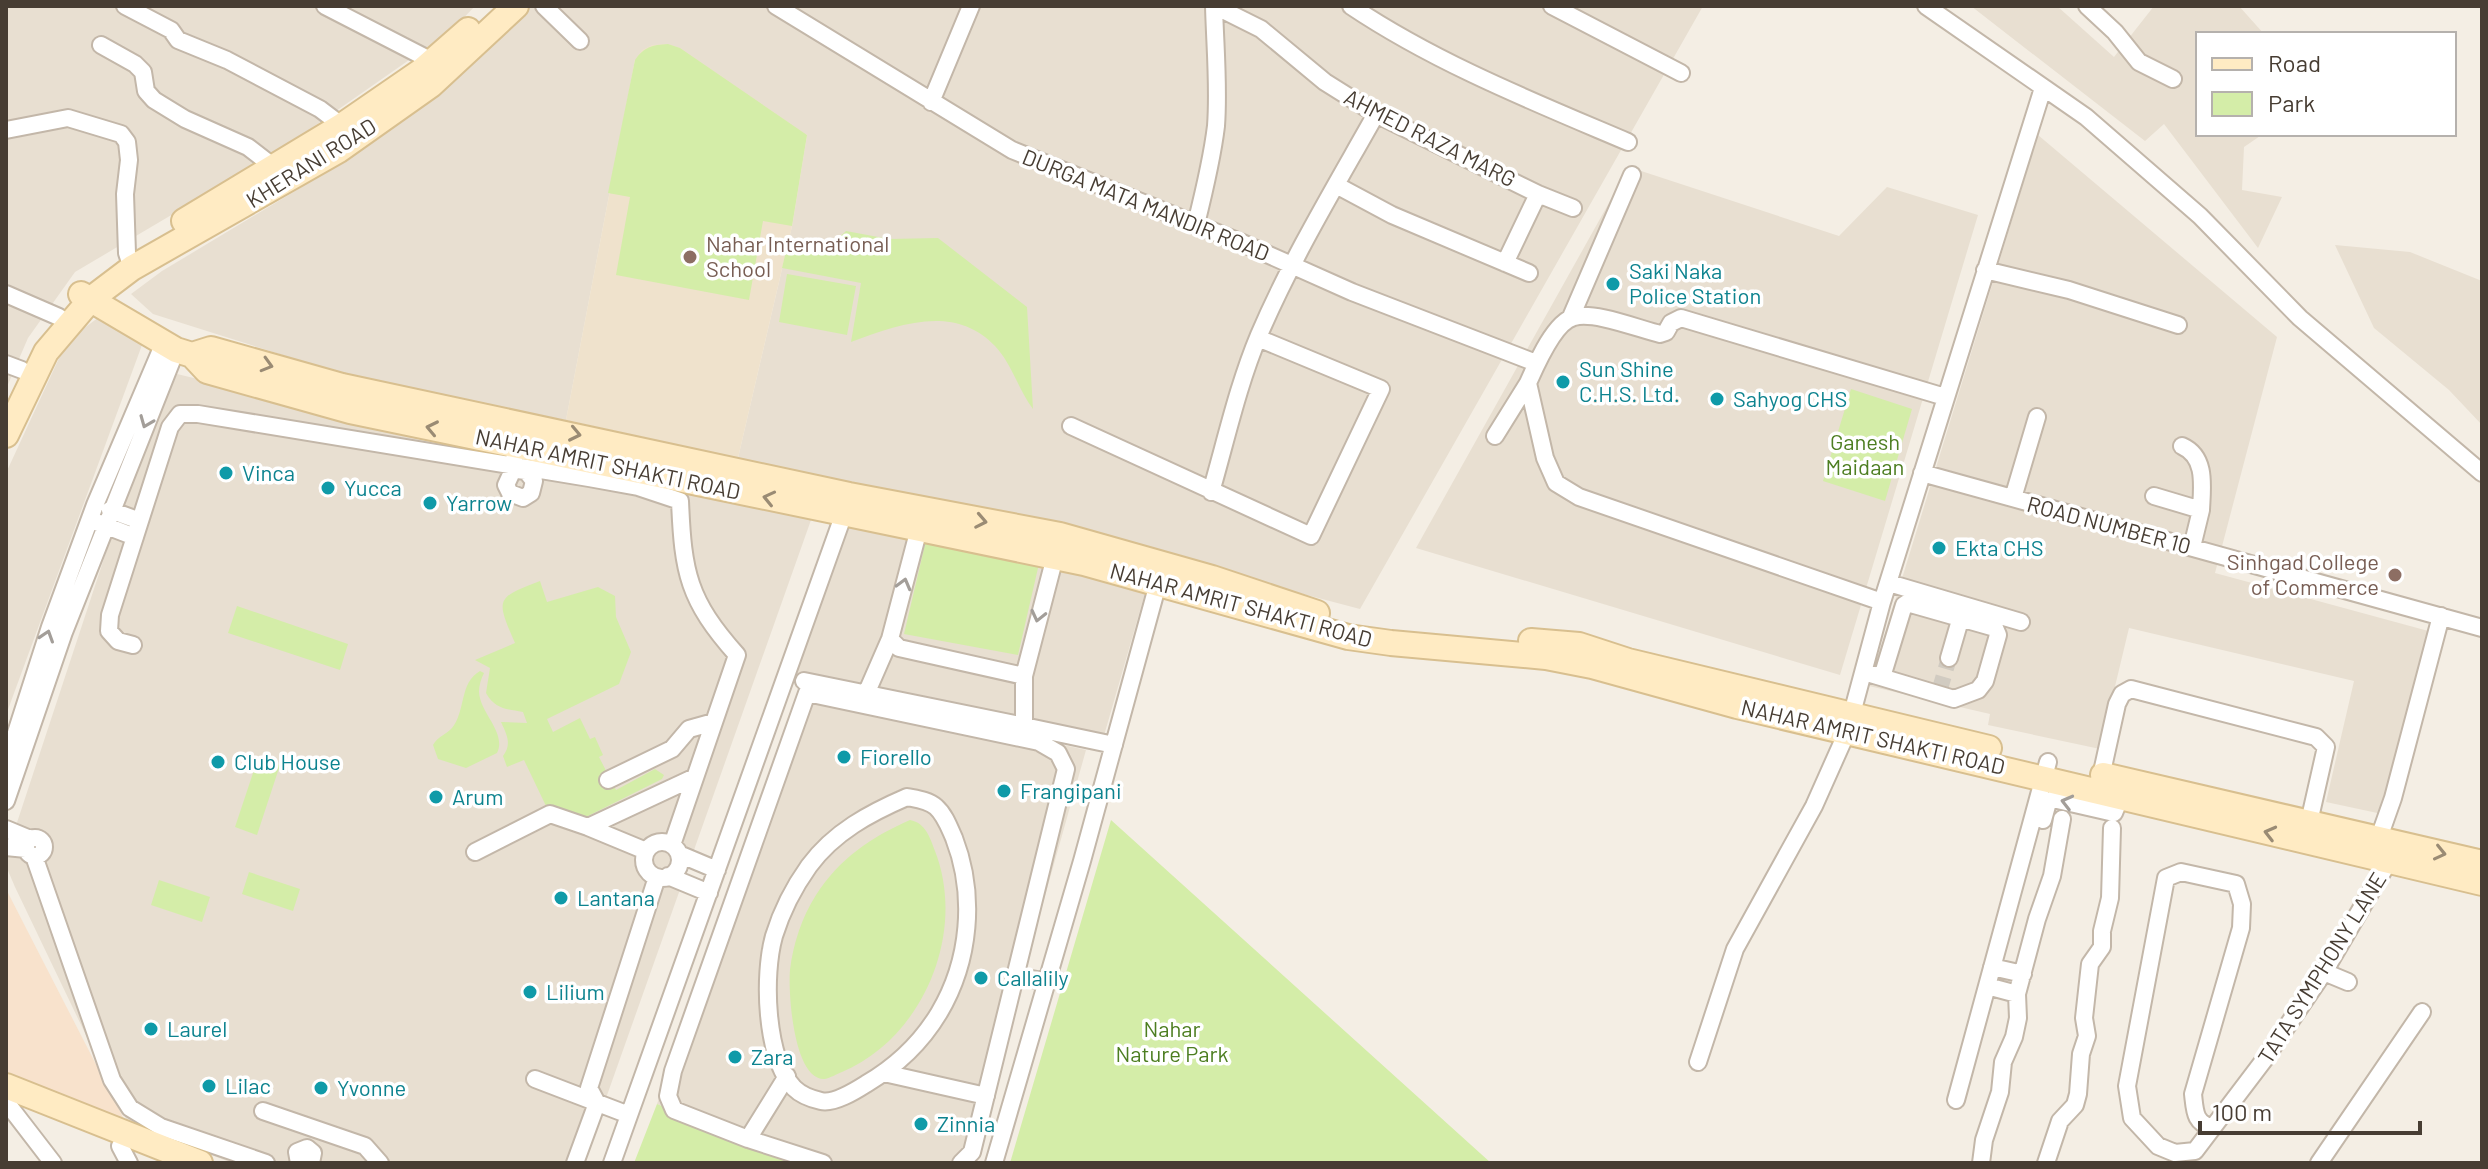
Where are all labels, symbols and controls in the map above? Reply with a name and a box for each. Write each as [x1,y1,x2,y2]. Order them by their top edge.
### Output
legend [2196,32,2456,136]
text: Road [2268,48,2321,77]
street label: AHMED RAZA MARG [1340,83,1520,192]
text: Park [2268,88,2315,117]
street label: KHERANI ROAD [241,112,380,212]
street label: DURGA MATA MANDIR ROAD [1019,143,1274,266]
place label: Nahar International School [706,230,889,281]
marker: Nahar International School [681,248,699,266]
place label: Saki Naka Police Station [1629,257,1761,308]
marker: Saki Naka Police Station [1604,275,1622,293]
one-way arrow [259,355,273,372]
place label: Sun Shine C.H.S. Ltd. [1579,355,1680,406]
marker: Sun Shine C.H.S. Ltd. [1554,373,1572,391]
place label: Sahyog CHS [1733,385,1847,411]
marker: Sahyog CHS [1708,390,1726,408]
one-way arrow [140,414,156,428]
one-way arrow [425,420,439,437]
street label: NAHAR AMRIT SHAKTI ROAD [473,422,743,504]
one-way arrow [568,425,582,442]
park label: Ganesh Maidaan [1826,428,1904,479]
place label: Vinca [242,459,295,485]
marker: Vinca [217,464,235,482]
place label: Yucca [344,474,402,500]
marker: Yucca [319,479,337,497]
place label: Yarrow [446,489,512,515]
one-way arrow [762,490,776,507]
street label: ROAD NUMBER 10 [2025,490,2194,558]
marker: Yarrow [421,494,439,512]
one-way arrow [974,512,987,529]
place label: Ekta CHS [1955,534,2044,560]
marker: Ekta CHS [1930,539,1948,557]
place label: Sinhgad College of Commerce [2227,548,2379,599]
street label: NAHAR AMRIT SHAKTI ROAD [1107,557,1375,652]
marker: Sinhgad College of Commerce [2386,566,2404,584]
one-way arrow [895,578,912,592]
one-way arrow [1030,609,1047,622]
one-way arrow [38,630,54,643]
street label: NAHAR AMRIT SHAKTI ROAD [1739,693,2008,779]
place label: Fiorello [860,743,932,769]
place label: Club House [234,748,341,774]
marker: Fiorello [835,748,853,766]
marker: Club House [209,753,227,771]
place label: Frangipani [1020,777,1122,803]
marker: Frangipani [995,782,1013,800]
place label: Arum [452,783,503,809]
marker: Arum [427,788,445,806]
one-way arrow [2061,794,2075,811]
one-way arrow [2263,825,2277,842]
one-way arrow [2433,844,2446,861]
street label: TATA SYMPHONY LANE [2252,867,2391,1068]
place label: Lantana [577,884,655,910]
marker: Lantana [552,889,570,907]
place label: Callalily [997,964,1069,990]
marker: Callalily [972,969,990,987]
place label: Lilium [546,978,605,1004]
marker: Lilium [521,983,539,1001]
place label: Laurel [167,1015,227,1041]
park label: Nahar Nature Park [1115,1015,1229,1066]
marker: Laurel [142,1020,160,1038]
place label: Zara [751,1043,794,1069]
marker: Zara [726,1048,744,1066]
place label: Lilac [225,1072,271,1098]
place label: Yvonne [337,1074,406,1100]
marker: Lilac [200,1077,218,1095]
marker: Yvonne [312,1079,330,1097]
scale bar [2200,1085,2420,1135]
text: 100 m [2212,1097,2272,1126]
place label: Zinnia [937,1110,995,1136]
marker: Zinnia [912,1115,930,1133]

